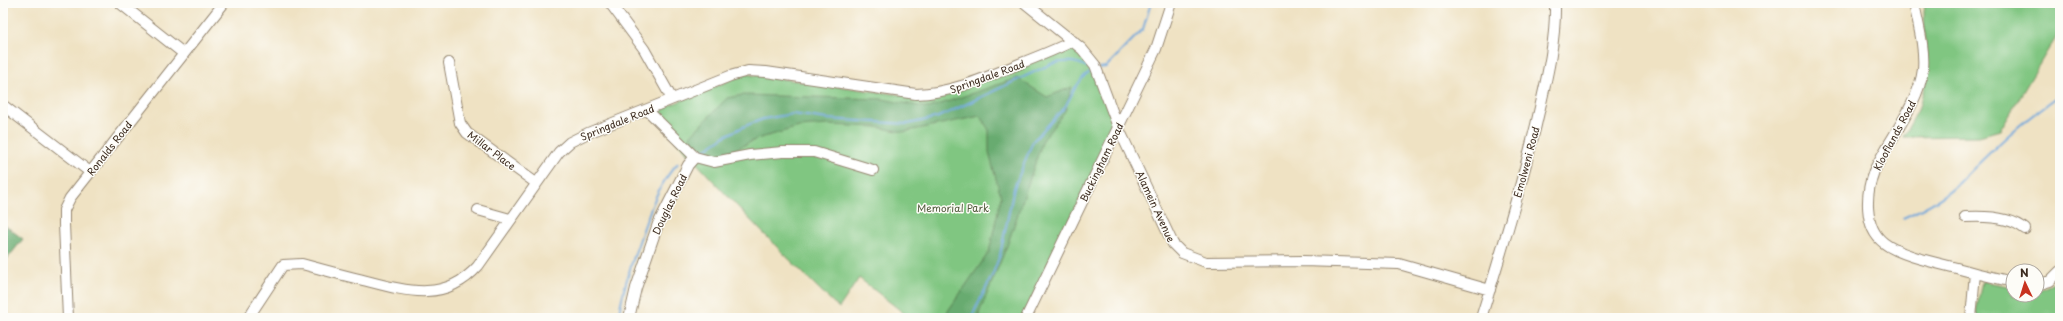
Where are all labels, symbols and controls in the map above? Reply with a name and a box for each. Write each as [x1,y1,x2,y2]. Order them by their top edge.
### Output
street label: Springdale Road [947,55,1027,97]
street label: Klooflands Road [1869,97,1919,173]
street label: Springdale Road [578,100,656,144]
street label: Ronalds Road [83,117,135,178]
street label: Buckingham Road [1075,120,1127,204]
street label: Emolweni Road [1509,125,1543,199]
street label: Millar Place [465,127,519,173]
street label: Alamein Avenue [1133,168,1179,244]
street label: Douglas Road [648,171,690,237]
park label: Memorial Park [917,200,989,215]
north arrow [2005,263,2045,303]
text: N [2019,264,2029,281]

